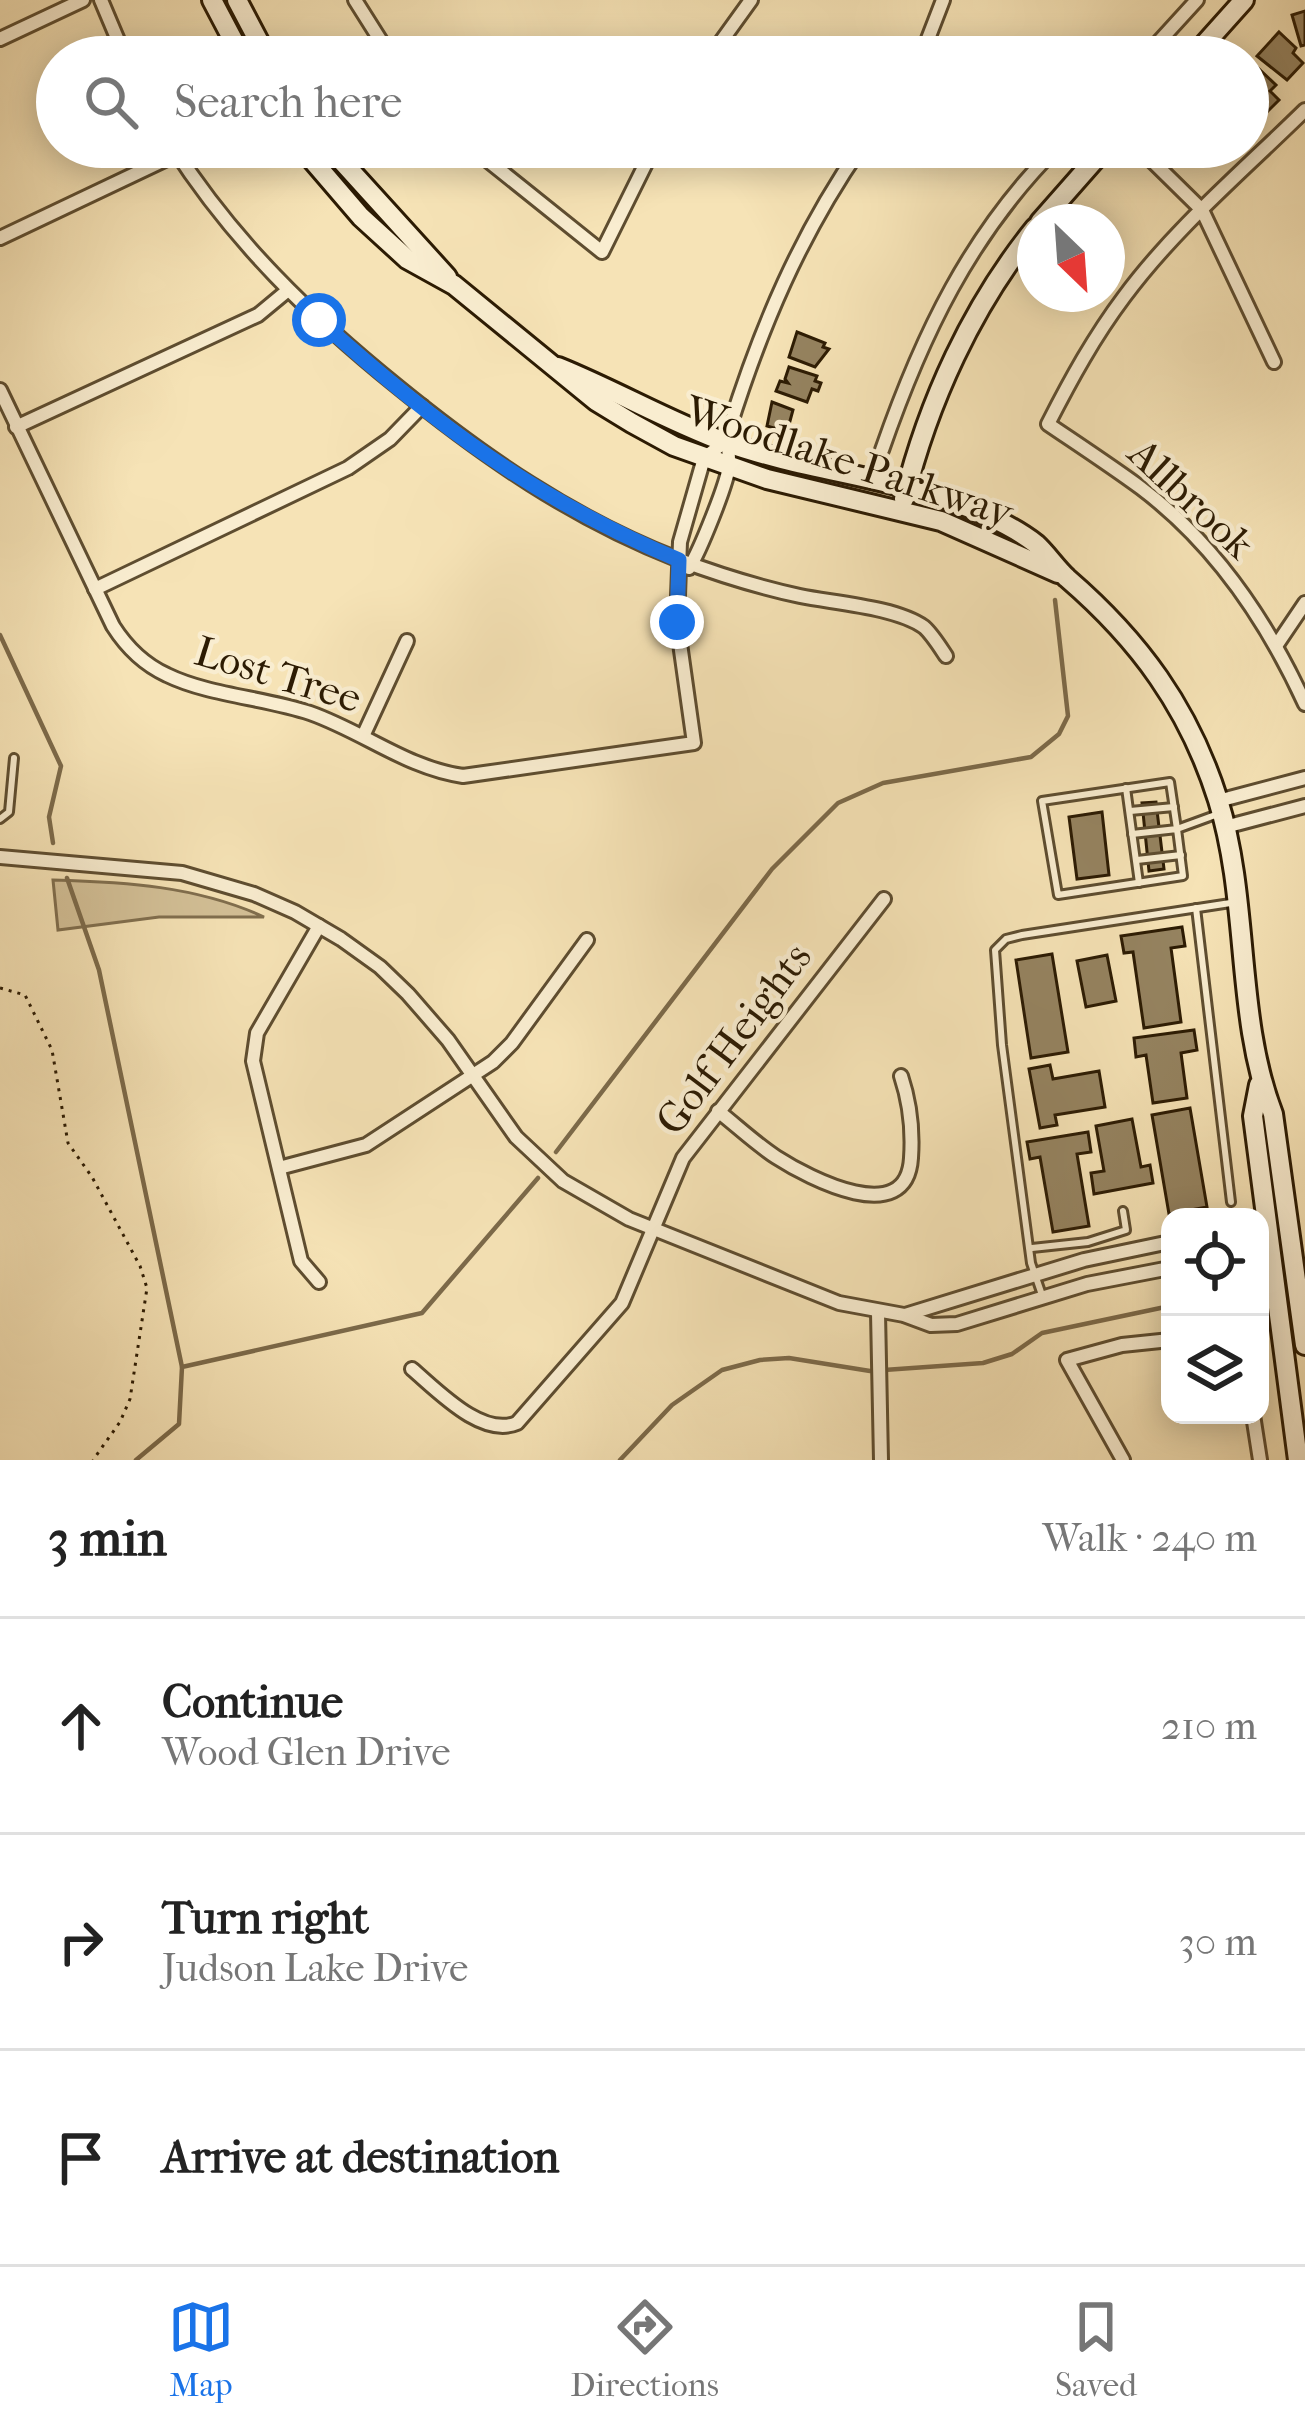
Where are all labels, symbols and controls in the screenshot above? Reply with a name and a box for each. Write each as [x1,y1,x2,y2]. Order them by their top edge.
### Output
search box [36,36,1269,168]
icon: search [78,69,144,135]
text: Search here [174,76,402,129]
north arrow [1017,204,1125,312]
route start [292,293,346,347]
street label: Woodlake Parkway [678,386,1020,539]
street label: Allbrook [1117,427,1264,570]
route end [650,595,704,649]
street label: Lost Tree [189,627,367,723]
street label: Golf Heights [646,934,822,1144]
map controls [1161,1208,1269,1424]
button: locate [1161,1208,1269,1316]
button: layers [1161,1316,1269,1424]
text: 3 min [48,1508,167,1568]
text: Walk · 240 m [1042,1515,1257,1561]
text: Continue [162,1676,343,1729]
icon: ahead [48,1693,114,1759]
text: 210 m [1161,1703,1257,1749]
text: Wood Glen Drive [162,1729,451,1775]
text: Turn right [162,1892,369,1945]
icon: right [48,1909,114,1975]
text: 30 m [1179,1919,1257,1965]
text: Judson Lake Drive [162,1945,468,1991]
icon: arrive [48,2125,114,2191]
text: Arrive at destination [162,2131,559,2184]
tab: Map [168,2294,234,2405]
tab: Directions [570,2294,719,2405]
tab: Saved [1055,2294,1137,2405]

